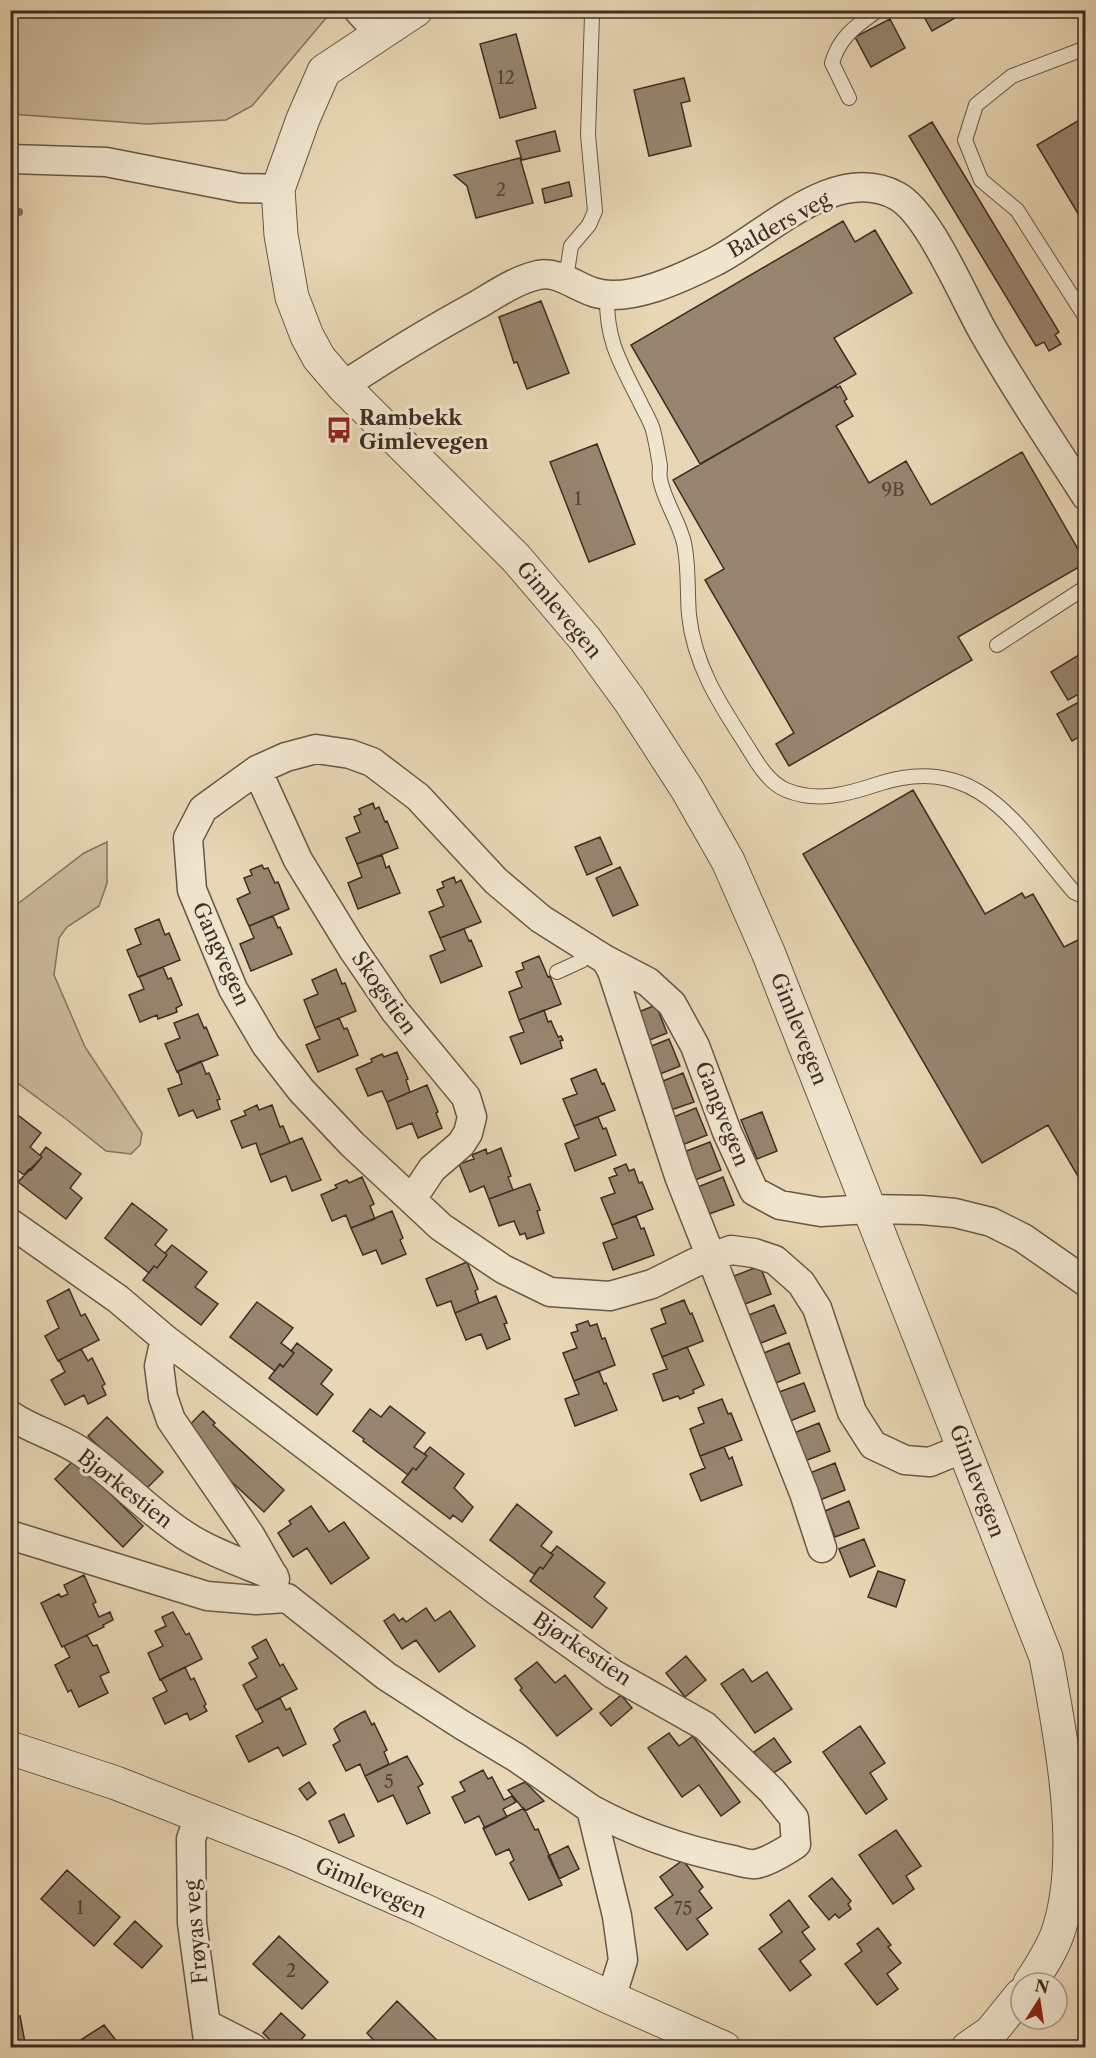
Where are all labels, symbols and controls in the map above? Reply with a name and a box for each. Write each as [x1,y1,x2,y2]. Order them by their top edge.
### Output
house number: 12 [497,67,515,89]
house number: 2 [496,179,506,201]
street label: Balders veg [723,186,835,263]
place label: Rambekk Gimlevegen [359,405,489,454]
bus stop icon: Rambekk Gimlevegen [324,415,354,445]
house number: 9B [881,479,905,501]
house number: 1 [574,488,582,510]
street label: Gimlevegen [512,556,607,663]
street label: Gangvegen [188,898,255,1009]
street label: Skogstien [347,946,422,1039]
street label: Gimlevegen [766,969,833,1089]
street label: Gangvegen [690,1058,755,1170]
street label: Gimlevegen [944,1421,1010,1541]
street label: Bjørkestien [73,1444,178,1533]
street label: Bjørkestien [528,1607,636,1691]
house number: 5 [384,1771,394,1793]
street label: Gimlevegen [312,1852,431,1923]
street label: Frøyas veg [178,1878,213,1985]
house number: 1 [76,1897,84,1919]
house number: 75 [674,1898,692,1920]
house number: 2 [286,1960,296,1982]
north arrow [1009,1971,1069,2031]
text: N [1033,1975,1051,1998]

